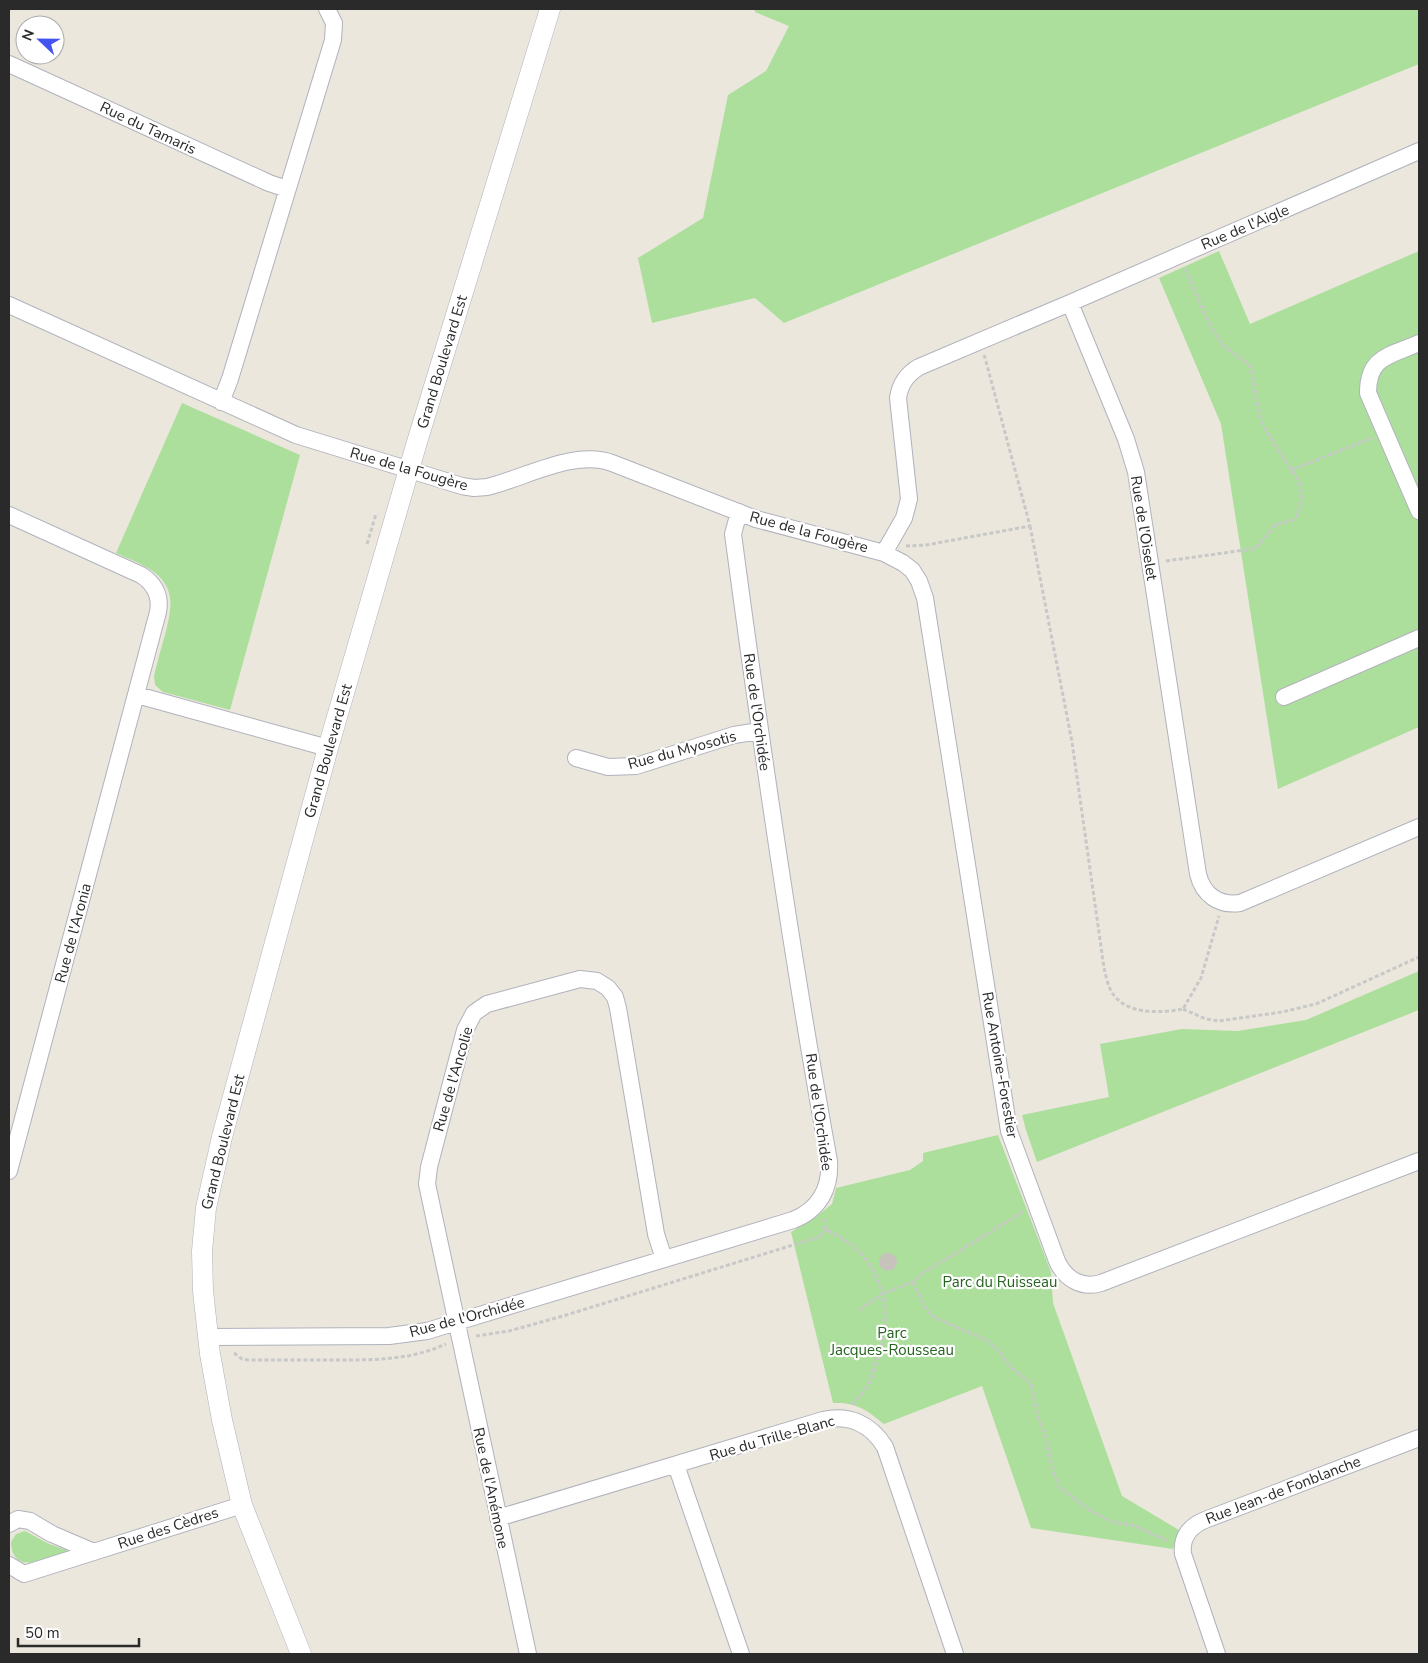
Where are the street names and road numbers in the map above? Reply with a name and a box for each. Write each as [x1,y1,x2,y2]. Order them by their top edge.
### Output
street label: Rue du Tamaris [97,97,199,159]
street label: Rue de l'Aigle [1198,199,1292,254]
street label: Grand Boulevard Est [412,292,472,431]
street label: Rue de la Fougère [348,443,470,495]
street label: Rue de l'Oiselet [1126,474,1162,583]
street label: Rue de la Fougère [748,507,870,557]
street label: Rue de l'Orchidée [739,652,775,772]
street label: Grand Boulevard Est [299,681,357,820]
street label: Rue du Myosotis [626,726,738,774]
street label: Rue de l'Aronia [50,881,96,985]
street label: Rue Antoine-Forestier [977,990,1023,1140]
street label: Rue de l'Ancolie [428,1024,478,1134]
street label: Rue de l'Orchidée [801,1052,837,1172]
street label: Grand Boulevard Est [197,1072,250,1212]
street label: Rue de l'Orchidée [407,1292,527,1342]
street label: Rue du Trille-Blanc [707,1411,837,1465]
street label: Rue de l'Anémone [468,1426,514,1550]
street label: Rue Jean-de Fonblanche [1203,1451,1363,1529]
street label: Rue des Cèdres [115,1502,221,1554]

